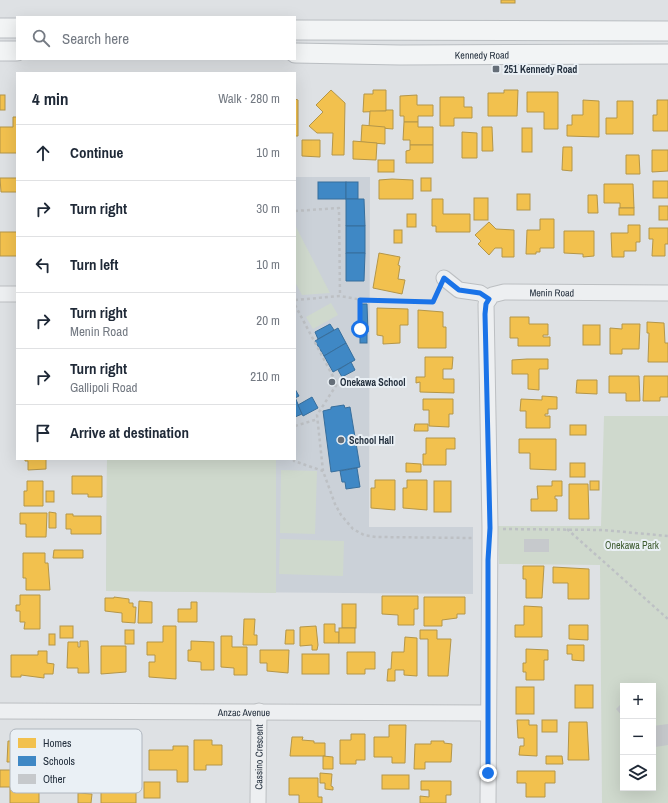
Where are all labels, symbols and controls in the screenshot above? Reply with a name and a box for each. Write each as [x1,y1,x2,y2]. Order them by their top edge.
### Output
search box [16,16,296,60]
icon: search [30,27,52,49]
text: Search here [62,28,129,49]
street label: Kennedy Road [455,49,509,62]
place label: 251 Kennedy Road [504,63,577,76]
marker: 251 Kennedy Road [491,64,501,74]
text: 4 min [32,87,68,110]
text: Walk · 280 m [218,90,280,107]
icon: ahead [32,142,54,164]
text: Continue [70,142,123,163]
text: 10 m [256,144,280,161]
icon: right [32,198,54,220]
text: Turn right [70,198,127,219]
text: 30 m [256,200,280,217]
icon: left [32,254,54,276]
text: Turn left [70,254,118,275]
text: 10 m [256,256,280,273]
street label: Menin Road [529,286,574,299]
text: Turn right [70,302,127,323]
icon: right [32,310,54,332]
text: 20 m [256,312,280,329]
route start [351,320,369,338]
text: Menin Road [70,323,128,340]
text: Turn right [70,358,127,379]
icon: right [32,366,54,388]
text: 210 m [250,368,280,385]
place label: Onekawa School [340,376,406,389]
marker: Onekawa School [327,377,337,387]
text: Gallipoli Road [70,379,138,396]
icon: arrive [32,422,54,444]
text: Arrive at destination [70,422,189,443]
place label: School Hall [349,434,394,447]
marker: School Hall [336,435,346,445]
park label: Onekawa Park [605,539,660,552]
map controls [620,683,656,791]
button: + [620,683,656,719]
street label: Anzac Avenue [217,706,271,719]
button: − [620,719,656,755]
street label: Cassino Crescent [252,724,266,790]
legend [10,729,142,793]
text: Homes [43,736,72,750]
text: Schools [43,754,76,768]
button: layers [620,755,656,791]
route end [479,764,497,782]
text: Other [43,772,66,786]

